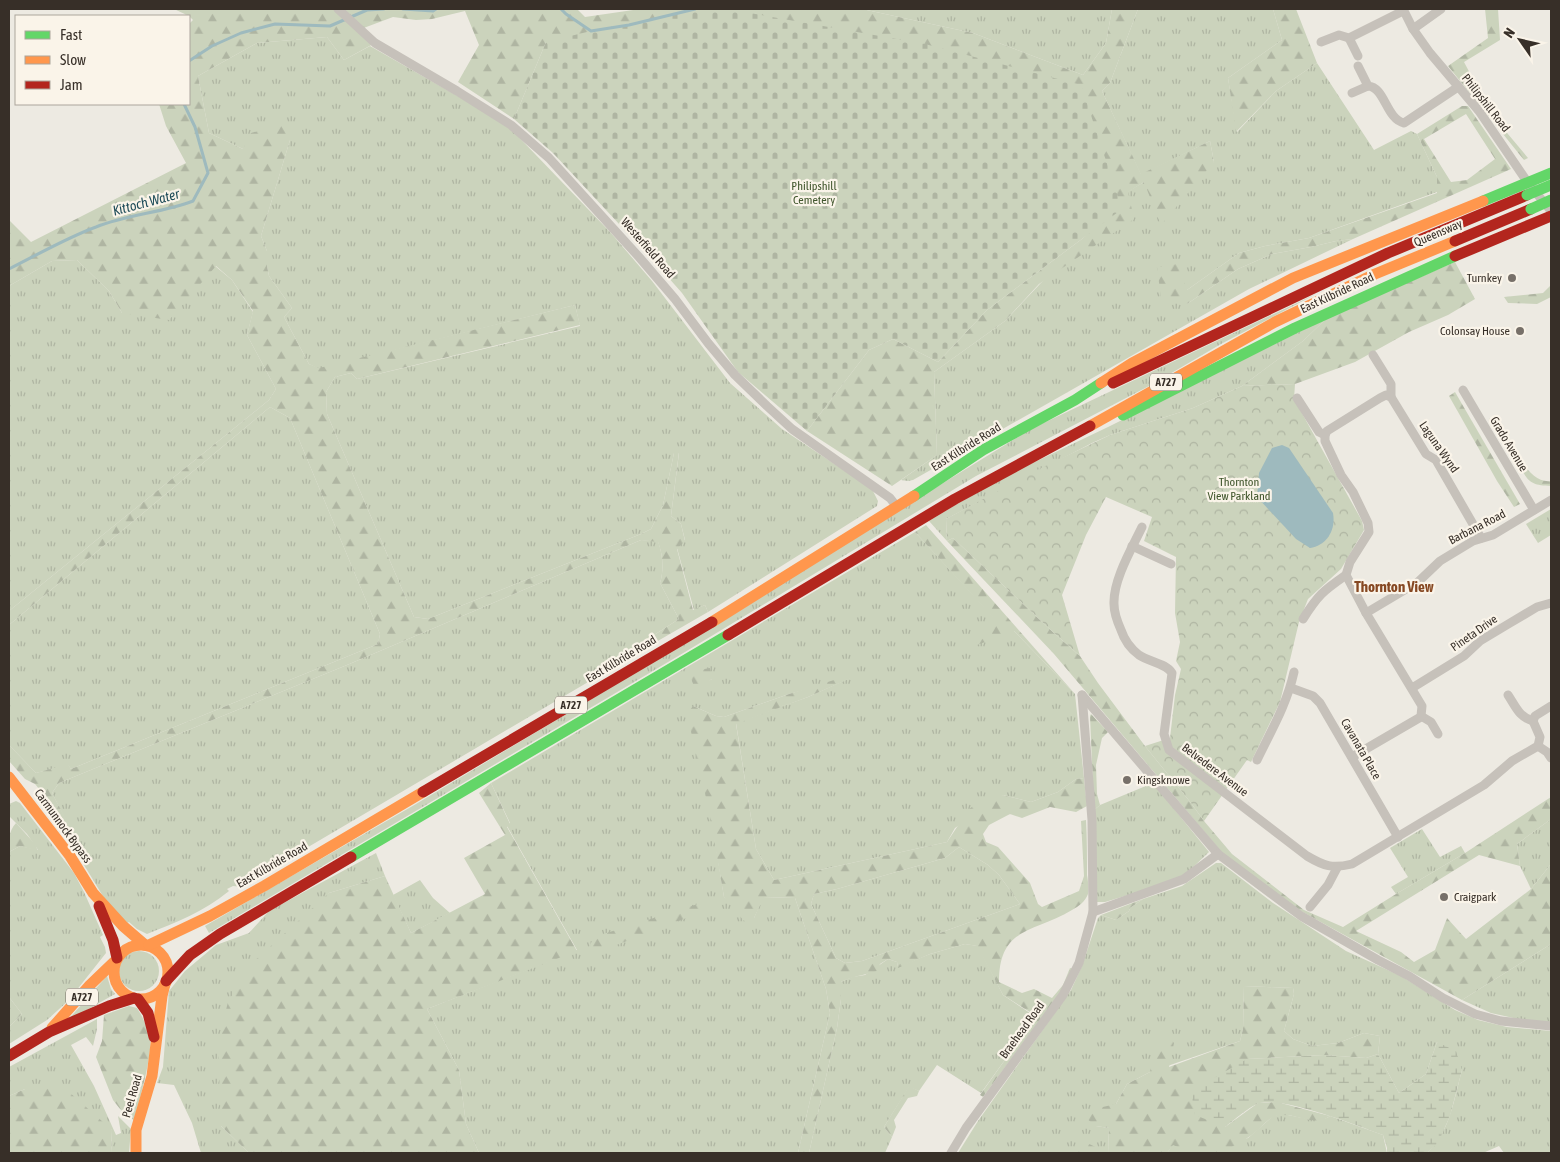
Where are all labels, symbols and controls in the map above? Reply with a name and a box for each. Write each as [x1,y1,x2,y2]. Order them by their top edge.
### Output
legend [15,15,190,105]
north arrow [1495,15,1545,65]
text: N [1500,25,1518,41]
text: Fast [60,26,82,43]
text: Slow [60,51,86,68]
street label: Philipshill Road [1459,71,1513,135]
text: Jam [60,76,83,93]
park label: Philipshill Cemetery [791,179,837,207]
water label: Kittoch Water [111,185,182,219]
street label: Westerfield Road [618,215,678,281]
street label: Queensway [1412,217,1464,249]
street label: East Kilbride Road [1298,270,1376,316]
place label: Turnkey [1467,271,1502,285]
marker: Turnkey [1506,272,1518,284]
place label: Colonsay House [1440,324,1510,338]
marker: Colonsay House [1514,325,1526,337]
road number: A727 [1150,374,1182,391]
street label: Grado Avenue [1487,414,1531,474]
street label: Laguna Wynd [1416,419,1462,475]
street label: East Kilbride Road [929,420,1003,474]
park label: Thornton View Parkland [1207,475,1271,503]
street label: Barbana Road [1446,507,1508,547]
district label: Thornton View [1354,578,1434,595]
street label: Pineta Drive [1448,612,1500,654]
street label: East Kilbride Road [583,633,659,685]
road number: A727 [555,696,587,714]
street label: Cavanata Place [1338,716,1384,782]
street label: Belvedere Avenue [1179,741,1251,799]
place label: Kingsknowe [1137,773,1190,787]
marker: Kingsknowe [1121,774,1133,786]
street label: Carmunnock Bypass [31,786,95,866]
street label: East Kilbride Road [234,839,310,891]
place label: Craigpark [1454,890,1497,904]
marker: Craigpark [1438,891,1450,903]
road number: A727 [66,989,98,1006]
street label: Braehead Road [997,999,1047,1061]
street label: Peel Road [119,1073,145,1119]

